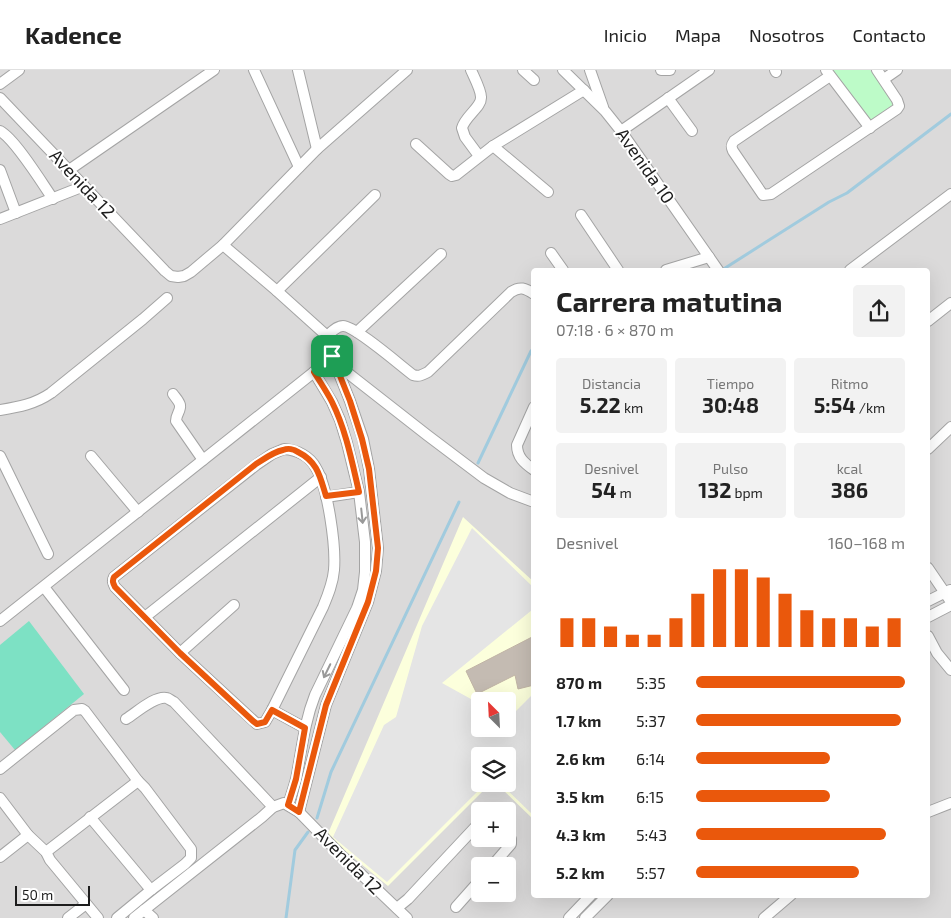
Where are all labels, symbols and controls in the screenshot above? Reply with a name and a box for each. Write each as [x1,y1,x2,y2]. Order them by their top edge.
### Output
text: Kadence [25,20,122,49]
text: Inicio [604,24,647,46]
text: Mapa [675,24,721,46]
text: Nosotros [749,24,824,46]
text: Contacto [852,24,926,46]
street label: Avenida 10 [612,123,680,207]
street label: Avenida 12 [45,144,120,222]
text: Carrera matutina [556,284,782,318]
button: share [853,285,905,337]
text: 07:18 · 6 × 870 m [556,320,674,339]
pin [311,335,353,377]
icon: arrive [318,342,346,370]
text: Distancia [582,375,641,392]
text: Tiempo [707,375,754,392]
text: Ritmo [831,375,868,392]
text: 5.22 [580,392,621,417]
text: 30:48 [702,392,759,417]
text: 5:54 [814,392,856,417]
text: km [621,399,643,416]
text: /km [856,399,885,416]
text: Desnivel [584,460,639,477]
text: Pulso [713,460,748,477]
text: kcal [837,460,862,477]
text: 54 [591,477,616,502]
text: 132 [698,477,731,502]
text: 386 [831,477,868,502]
text: m [616,484,632,501]
text: bpm [731,484,763,501]
one-way arrow [357,508,367,524]
text: Desnivel [556,533,618,552]
text: 160–168 m [828,533,905,552]
one-way arrow [321,663,331,678]
text: 870 m [556,673,602,692]
text: 5:35 [636,673,666,692]
north arrow [471,692,516,738]
map controls [471,692,516,902]
text: 1.7 km [556,711,601,730]
text: 5:37 [636,711,665,730]
button: layers [471,747,516,792]
text: 2.6 km [556,749,605,768]
text: 6:14 [636,749,665,768]
text: 3.5 km [556,787,604,806]
text: 6:15 [636,787,664,806]
button: + [471,802,516,847]
street label: Avenida 12 [310,822,387,899]
text: 4.3 km [556,825,606,844]
text: 5:43 [636,825,667,844]
button: − [471,857,516,902]
text: 5.2 km [556,863,605,882]
text: 5:57 [636,863,665,882]
scale bar [15,883,90,906]
text: 50 m [22,886,53,903]

